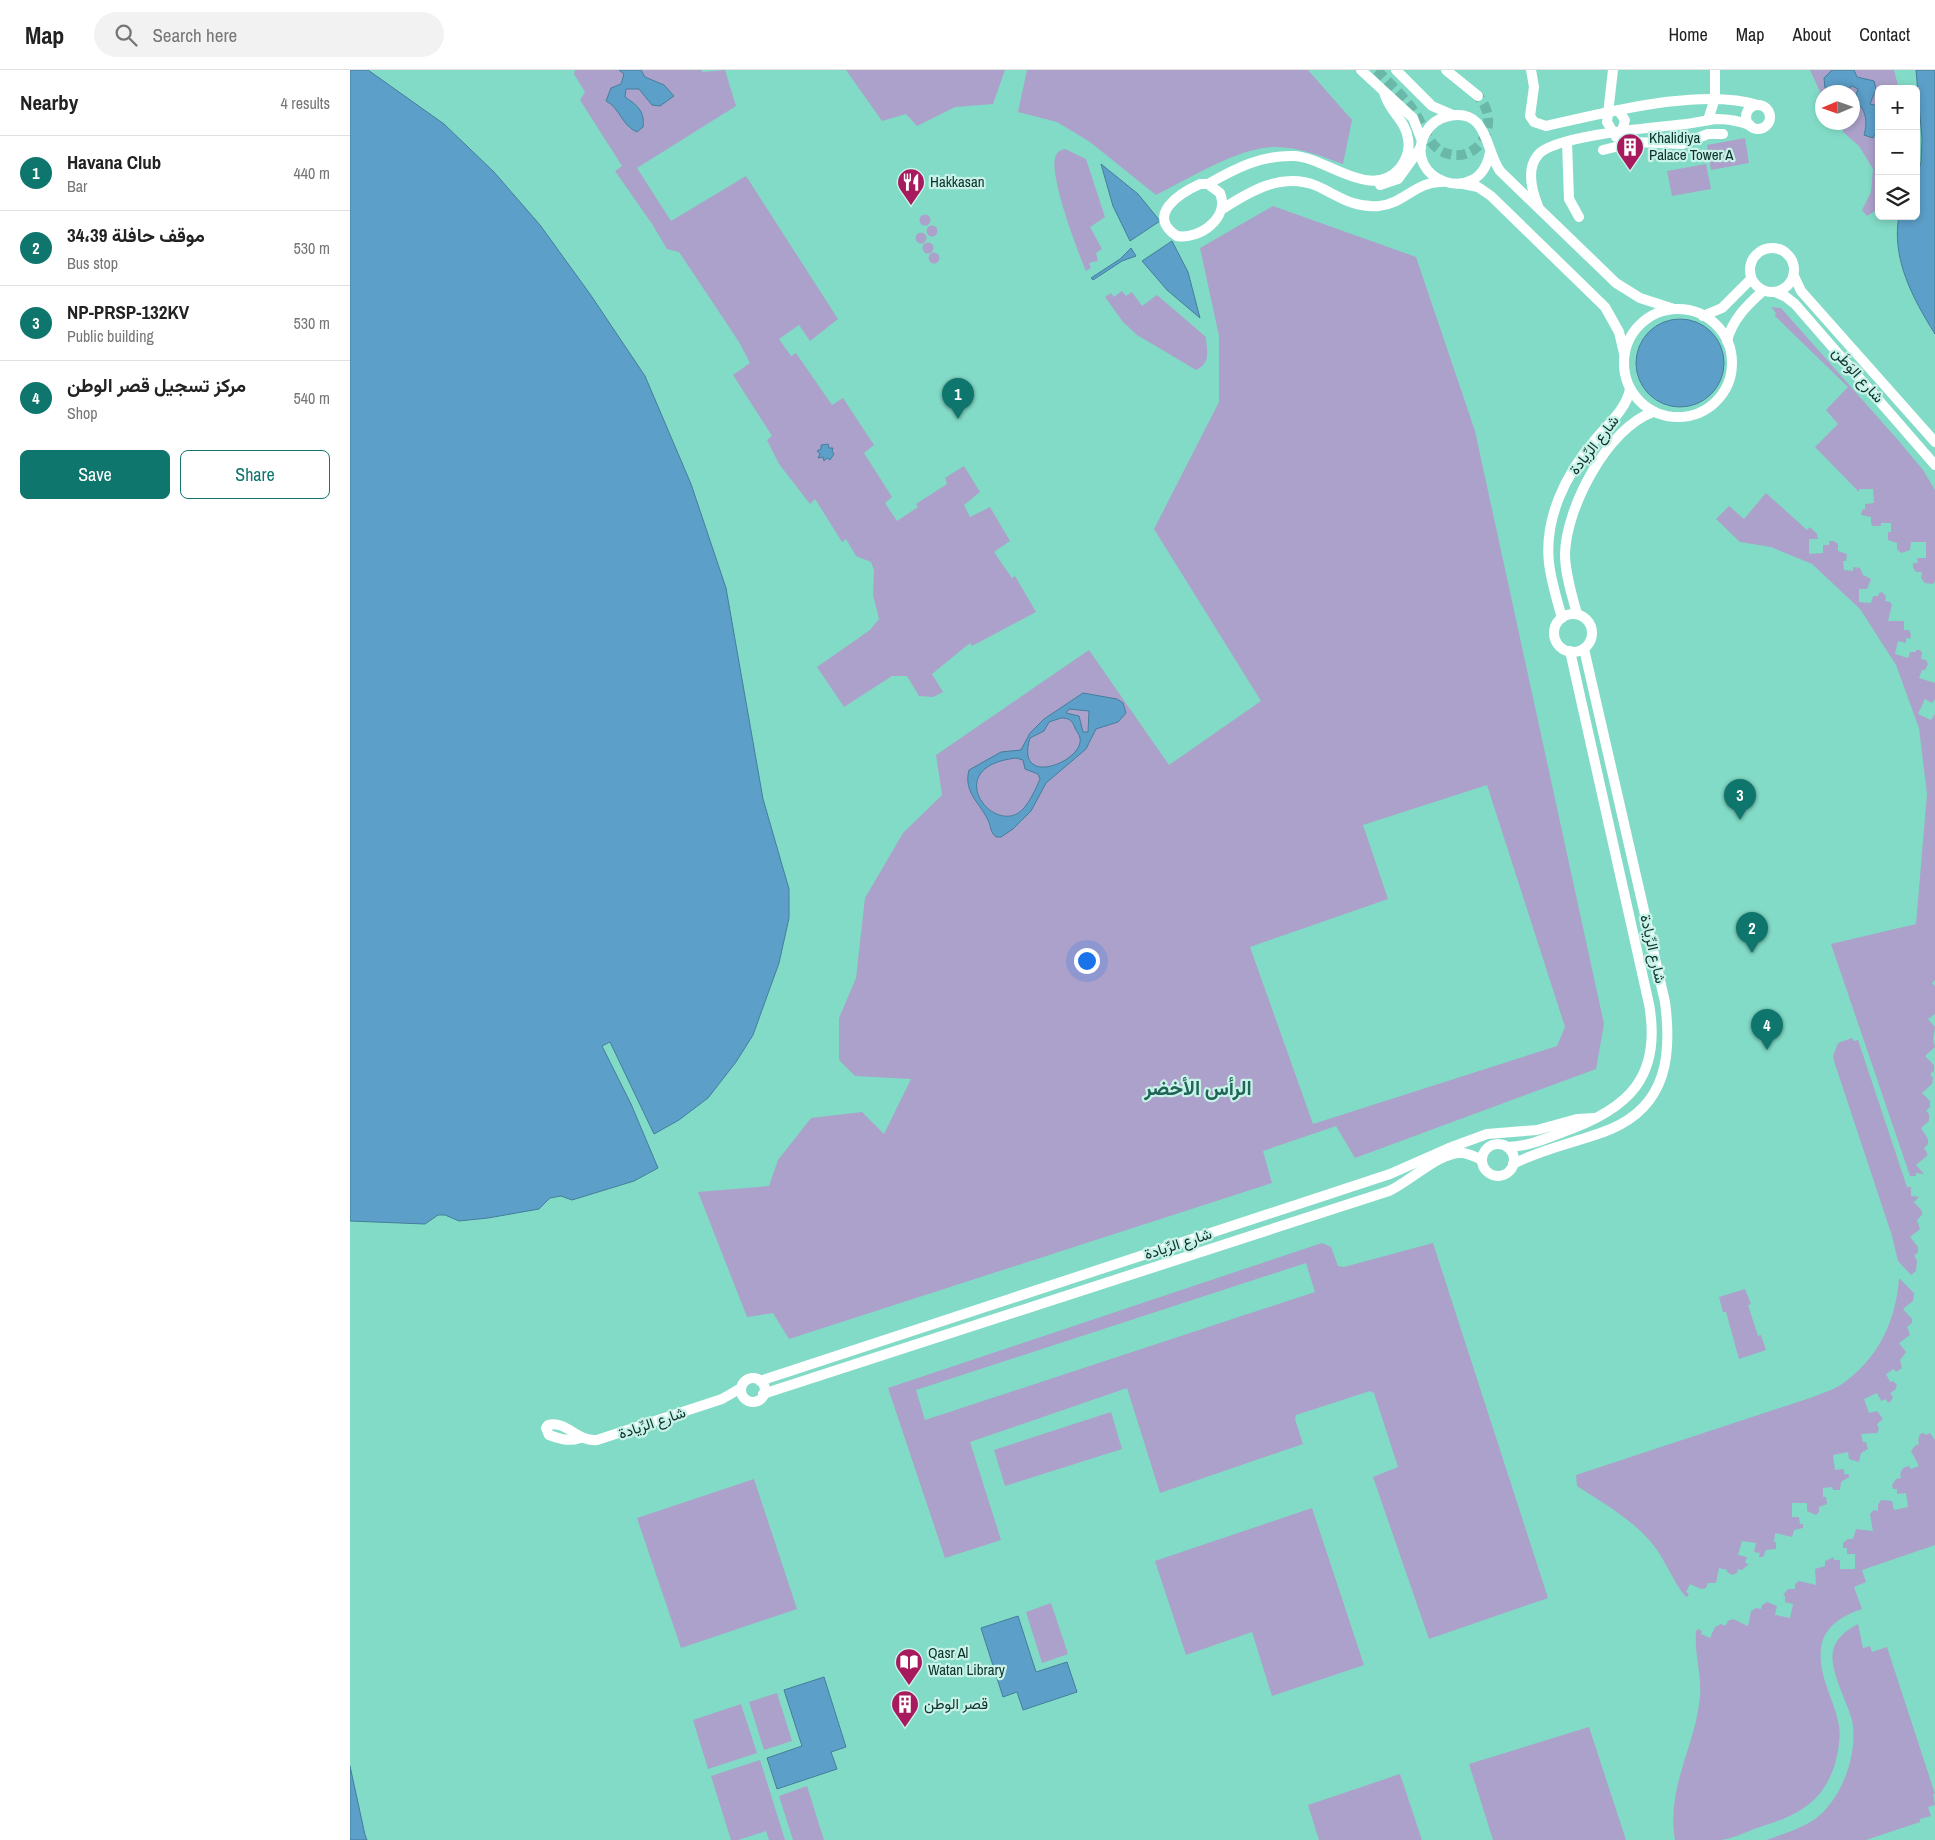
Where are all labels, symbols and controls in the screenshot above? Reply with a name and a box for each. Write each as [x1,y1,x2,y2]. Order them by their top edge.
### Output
search box [94,12,444,57]
text: Map [25,19,64,51]
icon: search [112,21,140,49]
text: Search here [152,22,237,48]
text: Home [1668,22,1708,47]
text: Map [1736,22,1765,47]
text: About [1793,22,1831,47]
text: Contact [1859,22,1910,47]
north arrow [1815,85,1860,130]
map controls [1875,85,1920,220]
button: + [1875,85,1920,130]
text: Nearby [20,88,78,117]
text: 4 results [280,92,330,114]
place label: Khalidiya Palace Tower A [1649,127,1734,165]
button: − [1875,130,1920,175]
building icon: Khalidiya Palace Tower A [1615,132,1645,171]
text: Havana Club [67,149,161,175]
text: 1 [32,162,40,184]
text: 440 m [294,162,330,184]
restaurant icon: Hakkasan [896,167,926,206]
place label: Hakkasan [930,171,985,192]
text: Bar [67,175,87,197]
button: layers [1875,175,1920,220]
text: موقف حافلة 34،39 [67,222,205,248]
text: 2 [32,237,40,259]
text: 530 m [294,237,330,259]
text: Bus stop [67,252,118,274]
text: NP-PRSP-132KV [67,299,189,325]
text: 3 [32,312,40,334]
text: 530 m [294,312,330,334]
text: Public building [67,325,154,347]
street label: شارع الوَطَن [1827,342,1889,408]
text: مركز تسجيل قصر الوطن [67,372,246,398]
pin: 1 [942,378,974,419]
text: 4 [32,387,40,409]
text: 540 m [294,387,330,409]
text: Shop [67,402,98,424]
street label: شارع الرِّيادة [1564,411,1624,479]
button: Save [20,450,170,499]
button: Share [180,450,330,499]
pin: 3 [1724,779,1756,820]
street label: شارع الرِّيادة [1634,912,1672,986]
pin: 2 [1736,912,1768,953]
your location [1074,948,1100,974]
pin: 4 [1751,1009,1783,1050]
district label: الرأس الأخضر [1143,1074,1252,1101]
street label: شارع الرِّيادة [1141,1223,1215,1265]
street label: شارع الرِّيادة [615,1401,689,1445]
place label: Qasr Al Watan Library [928,1642,1006,1680]
library icon: Qasr Al Watan Library [894,1647,924,1686]
building icon: قصر الوطن [890,1689,920,1728]
place label: قصر الوطن [924,1693,988,1714]

